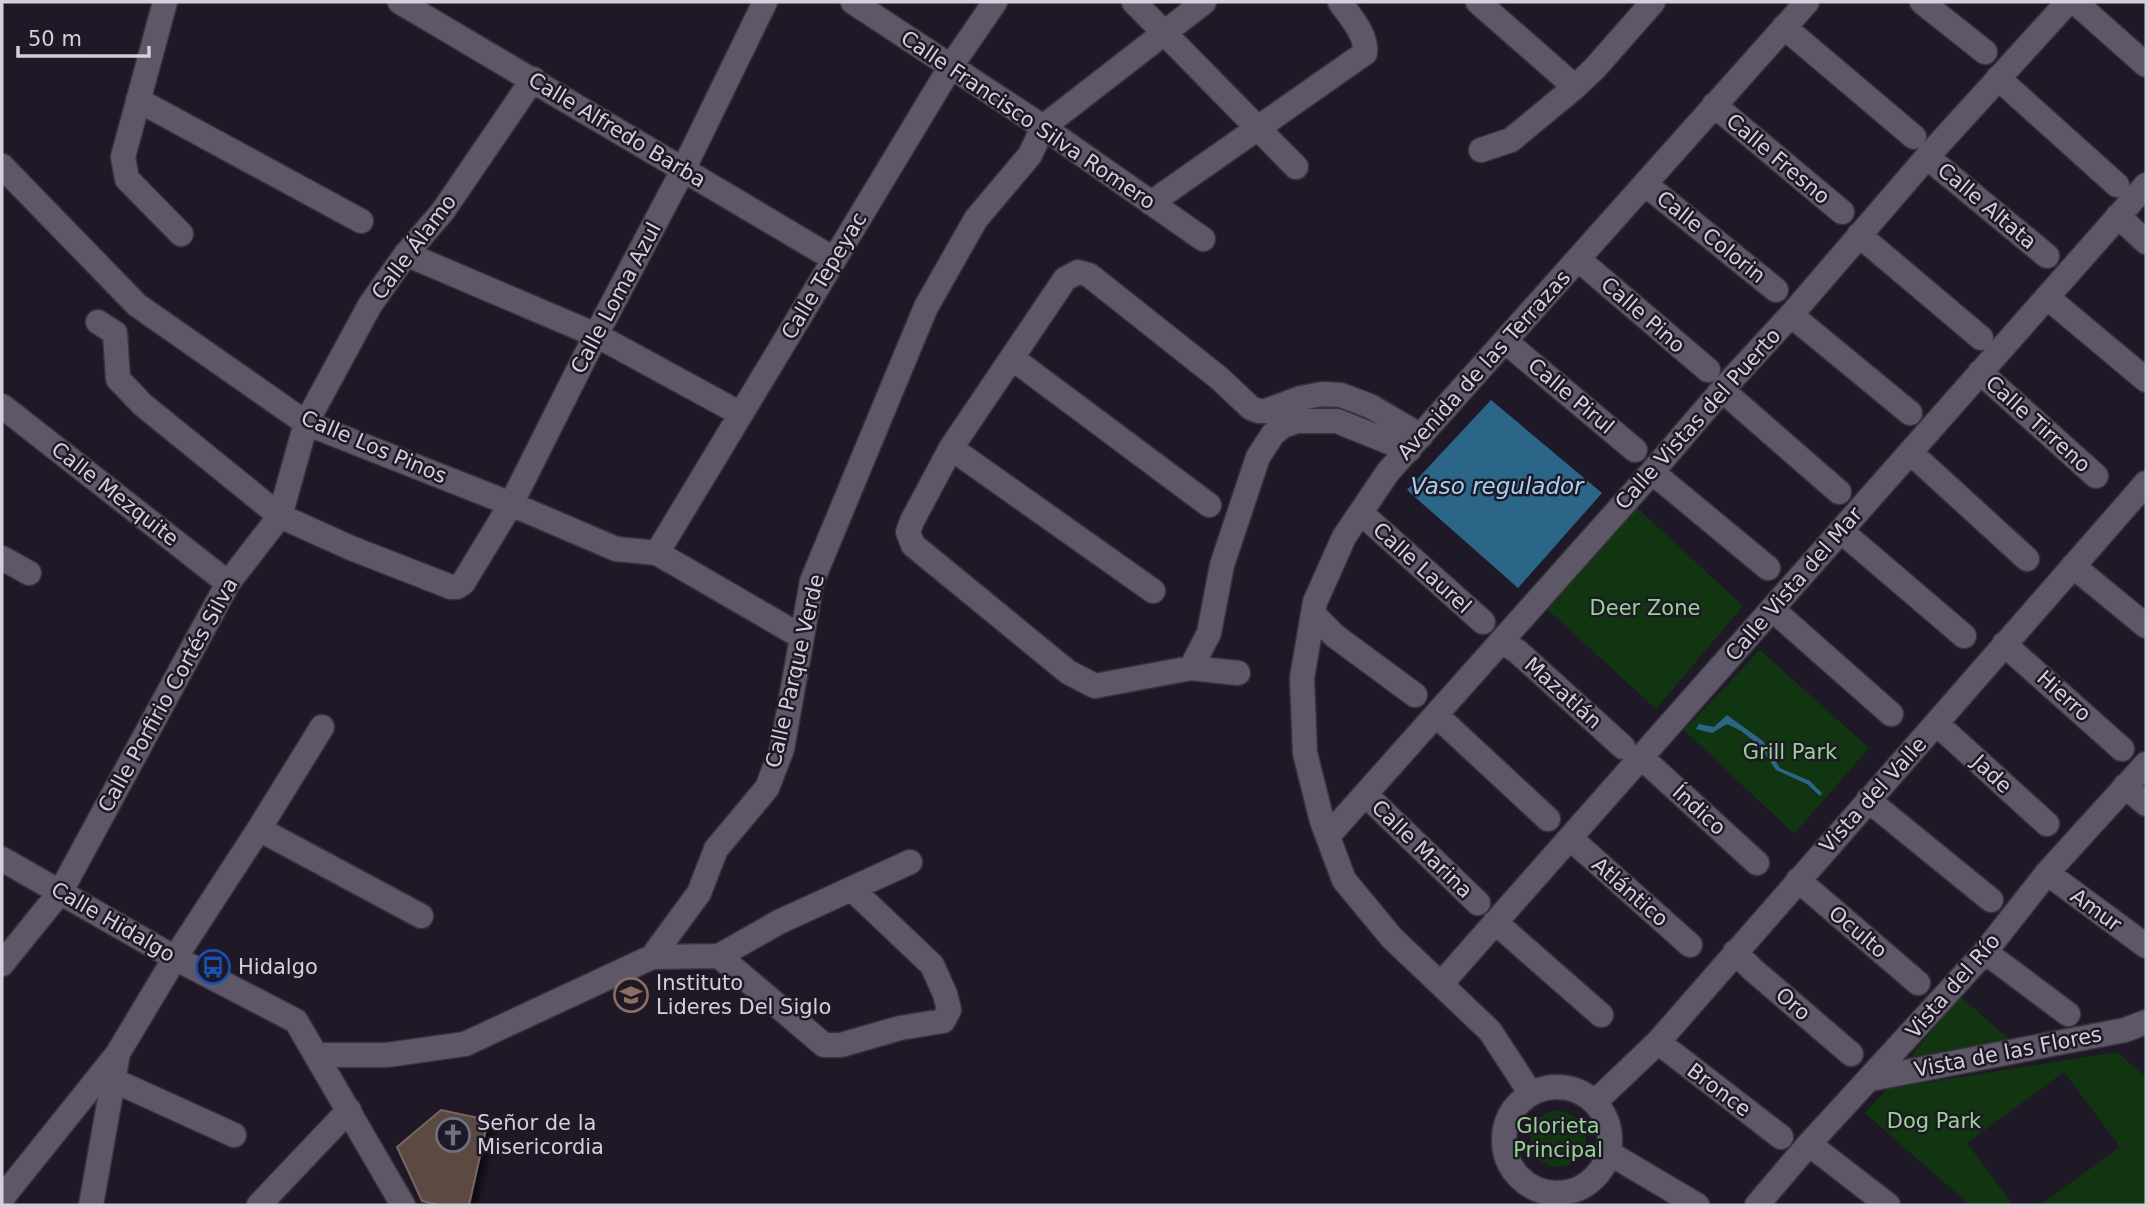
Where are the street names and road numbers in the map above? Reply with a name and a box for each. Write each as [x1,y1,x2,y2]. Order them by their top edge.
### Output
street label: Calle Francisco Silva Romero [896,26,1160,214]
street label: Calle Alfredo Barba [524,68,710,192]
street label: Calle Fresno [1721,109,1835,209]
street label: Calle Altata [1933,158,2041,254]
street label: Calle Colorin [1652,186,1770,288]
street label: Calle Álamo [366,189,461,304]
street label: Calle Tepeyac [777,208,871,344]
street label: Calle Loma Azul [566,218,666,378]
street label: Avenida de las Terrazas [1393,265,1575,465]
street label: Calle Pino [1596,272,1690,358]
street label: Calle Vistas del Puerto [1610,324,1786,514]
street label: Calle Pirul [1523,353,1619,439]
street label: Calle Tirreno [1981,371,2095,477]
street label: Calle Los Pinos [298,406,450,488]
street label: Calle Mezquite [47,437,183,551]
street label: Calle Vista del Mar [1721,502,1867,666]
street label: Calle Laurel [1368,518,1476,618]
street label: Calle Parque Verde [761,572,829,770]
street label: Calle Porfirio Cortés Silva [93,573,243,817]
street label: Mazatlán [1520,652,1606,734]
street label: Hierro [2032,666,2096,726]
street label: Vista del Valle [1815,732,1931,858]
street label: Jade [1966,748,2017,798]
street label: Índico [1668,779,1731,840]
street label: Calle Marina [1367,795,1477,903]
street label: Atlántico [1587,853,1673,931]
street label: Calle Hidalgo [47,877,179,967]
street label: Amur [2066,884,2126,937]
street label: Oculto [1824,901,1892,963]
street label: Vista del Río [1901,929,2005,1043]
street label: Oro [1771,983,1815,1025]
street label: Vista de las Flores [1912,1022,2104,1082]
street label: Bronce [1683,1058,1755,1122]

